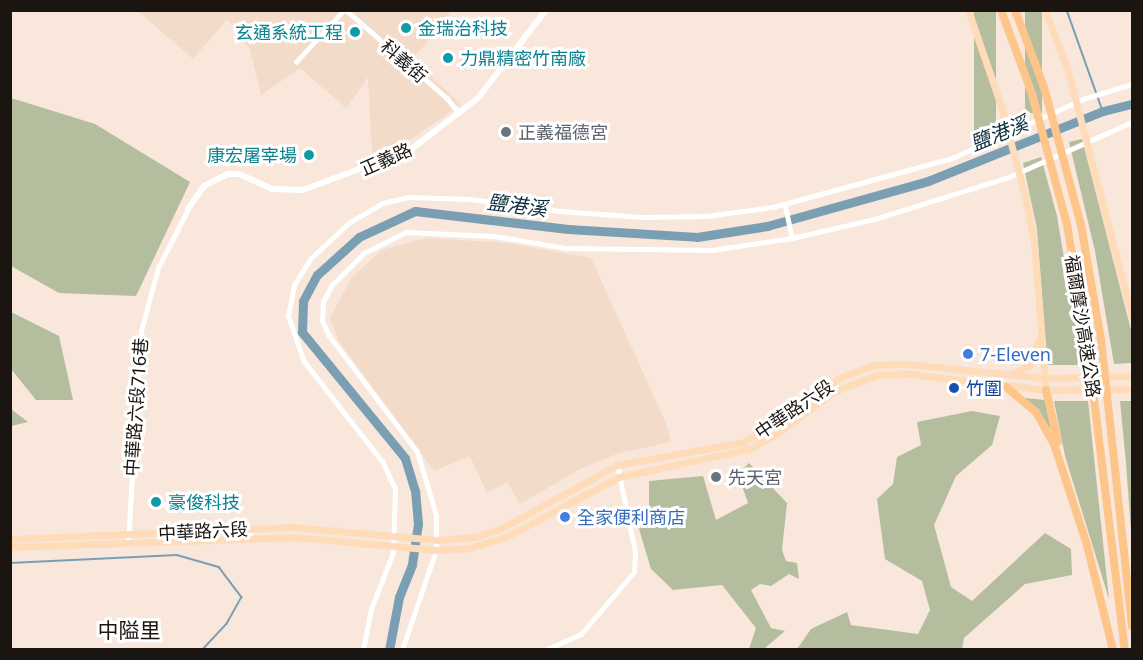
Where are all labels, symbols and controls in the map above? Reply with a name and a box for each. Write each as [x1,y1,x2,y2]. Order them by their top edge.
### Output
place label: 金瑞治科技 [418,17,508,39]
place label: 玄通系統工程 [235,21,343,43]
marker: 金瑞治科技 [399,21,413,35]
marker: 玄通系統工程 [348,25,362,39]
street label: 科義街 [377,35,431,87]
place label: 力鼎精密竹南廠 [460,47,586,69]
marker: 力鼎精密竹南廠 [441,51,455,65]
water label: 鹽港溪 [967,111,1031,155]
place label: 正義福德宮 [518,121,608,143]
marker: 正義福德宮 [499,125,513,139]
street label: 正義路 [357,138,415,180]
place label: 康宏屠宰場 [207,144,297,166]
marker: 康宏屠宰場 [302,148,316,162]
water label: 鹽港溪 [486,189,548,221]
street label: 福爾摩沙高速公路 [1061,253,1105,399]
street label: 中華路六段716巷 [120,337,152,477]
place label: 7-Eleven [980,343,1051,365]
marker: 7-Eleven [961,347,975,361]
street label: 中華路六段 [751,375,837,443]
place label: 竹圍 [966,377,1002,399]
marker: 竹圍 [947,381,961,395]
place label: 先天宮 [728,466,782,488]
marker: 先天宮 [709,470,723,484]
place label: 豪俊科技 [168,491,240,513]
marker: 豪俊科技 [149,495,163,509]
place label: 全家便利商店 [577,506,685,528]
marker: 全家便利商店 [558,510,572,524]
street label: 中華路六段 [157,518,249,544]
district label: 中隘里 [98,617,160,643]

